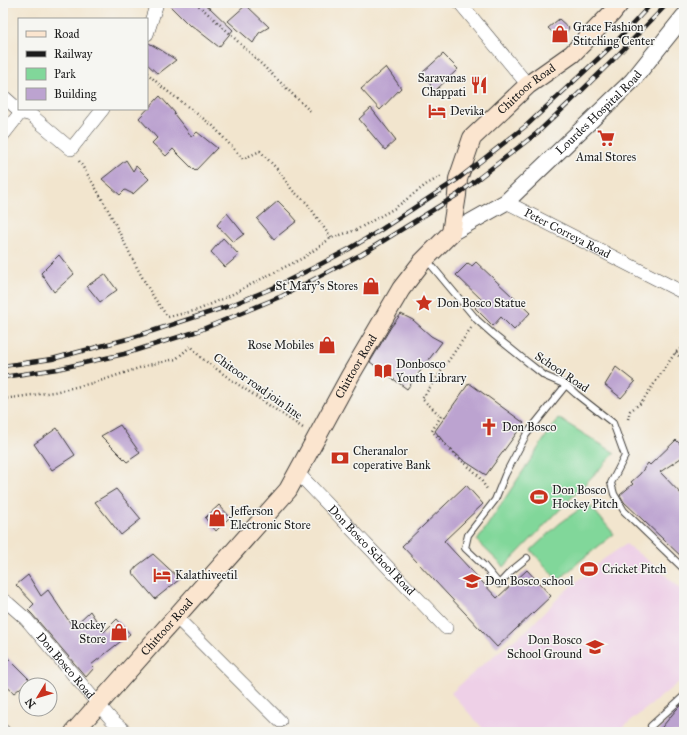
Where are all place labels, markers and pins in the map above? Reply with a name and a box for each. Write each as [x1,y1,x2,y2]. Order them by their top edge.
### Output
place label: Grace Fashion Stitching Center [573,20,655,49]
shop icon: Grace Fashion Stitching Center [550,24,570,44]
place label: Saravanas Chappati [418,71,467,99]
restaurant icon: Saravanas Chappati [469,75,489,95]
hotel icon: Devika [427,101,447,121]
place label: Devika [450,104,485,118]
supermarket icon: Amal Stores [596,128,616,148]
place label: Amal Stores [575,150,636,164]
shop icon: St Mary's Stores [361,276,381,296]
place label: St Mary's Stores [276,279,358,293]
place icon: Don Bosco Statue [414,293,434,313]
place label: Don Bosco Statue [437,296,526,310]
shop icon: Rose Mobiles [317,335,337,355]
place label: Rose Mobiles [248,338,314,352]
place label: Donbosco Youth Library [396,357,467,385]
library icon: Donbosco Youth Library [373,361,393,381]
church icon: Don Bosco [479,417,499,437]
place label: Don Bosco [502,420,556,434]
place label: Cheranalor coperative Bank [353,444,431,472]
bank icon: Cheranalor coperative Bank [330,448,350,468]
place label: Don Bosco Hockey Pitch [552,483,618,511]
sports icon: Don Bosco Hockey Pitch [529,487,549,507]
place label: Jefferson Electronic Store [228,504,311,532]
shop icon: Jefferson Electronic Store [207,508,227,528]
sports icon: Cricket Pitch [579,559,599,579]
place label: Cricket Pitch [602,562,667,576]
hotel icon: Kalathiveetil [152,565,172,585]
place label: Kalathiveetil [175,568,238,582]
school or university icon: Don Bosco school [462,571,482,591]
place label: Don Bosco school [485,574,574,588]
place label: Rockey Store [70,618,106,646]
shop icon: Rockey Store [109,622,129,642]
place label: Don Bosco School Ground [507,633,582,661]
school or university icon: Don Bosco School Ground [585,637,605,657]

